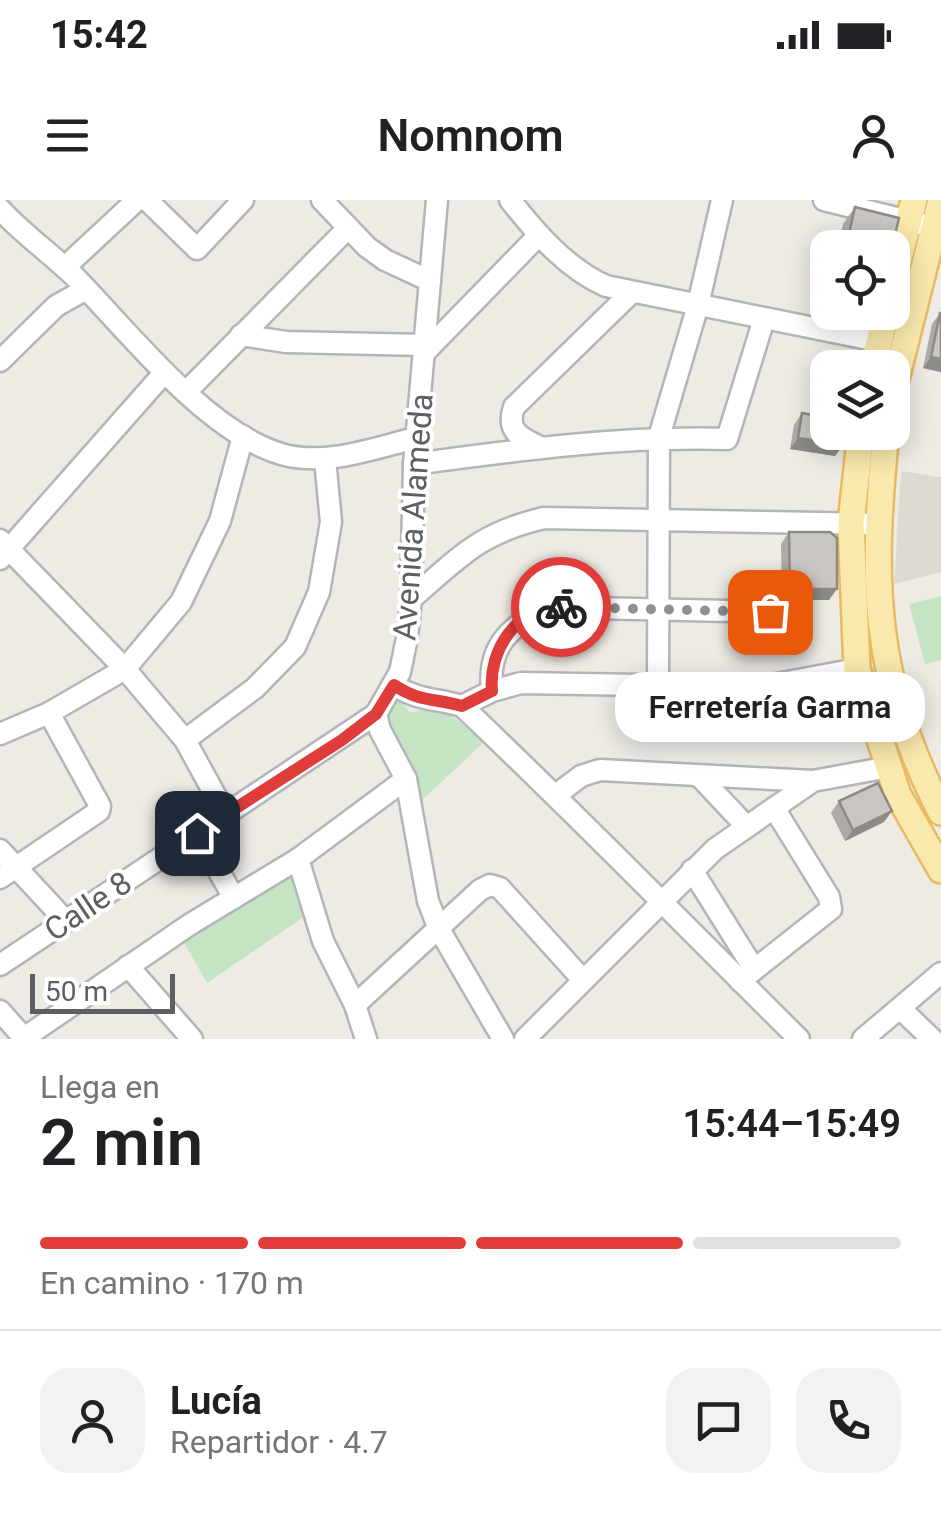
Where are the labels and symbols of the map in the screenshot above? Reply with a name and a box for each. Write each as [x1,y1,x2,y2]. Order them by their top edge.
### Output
street label: Avenida Alameda [385,392,441,642]
courier [511,557,611,657]
pin [728,570,813,655]
callout: Ferretería Garma [615,672,925,742]
pin [155,791,240,876]
street label: Calle 8 [37,863,139,949]
scale bar [30,969,175,1014]

